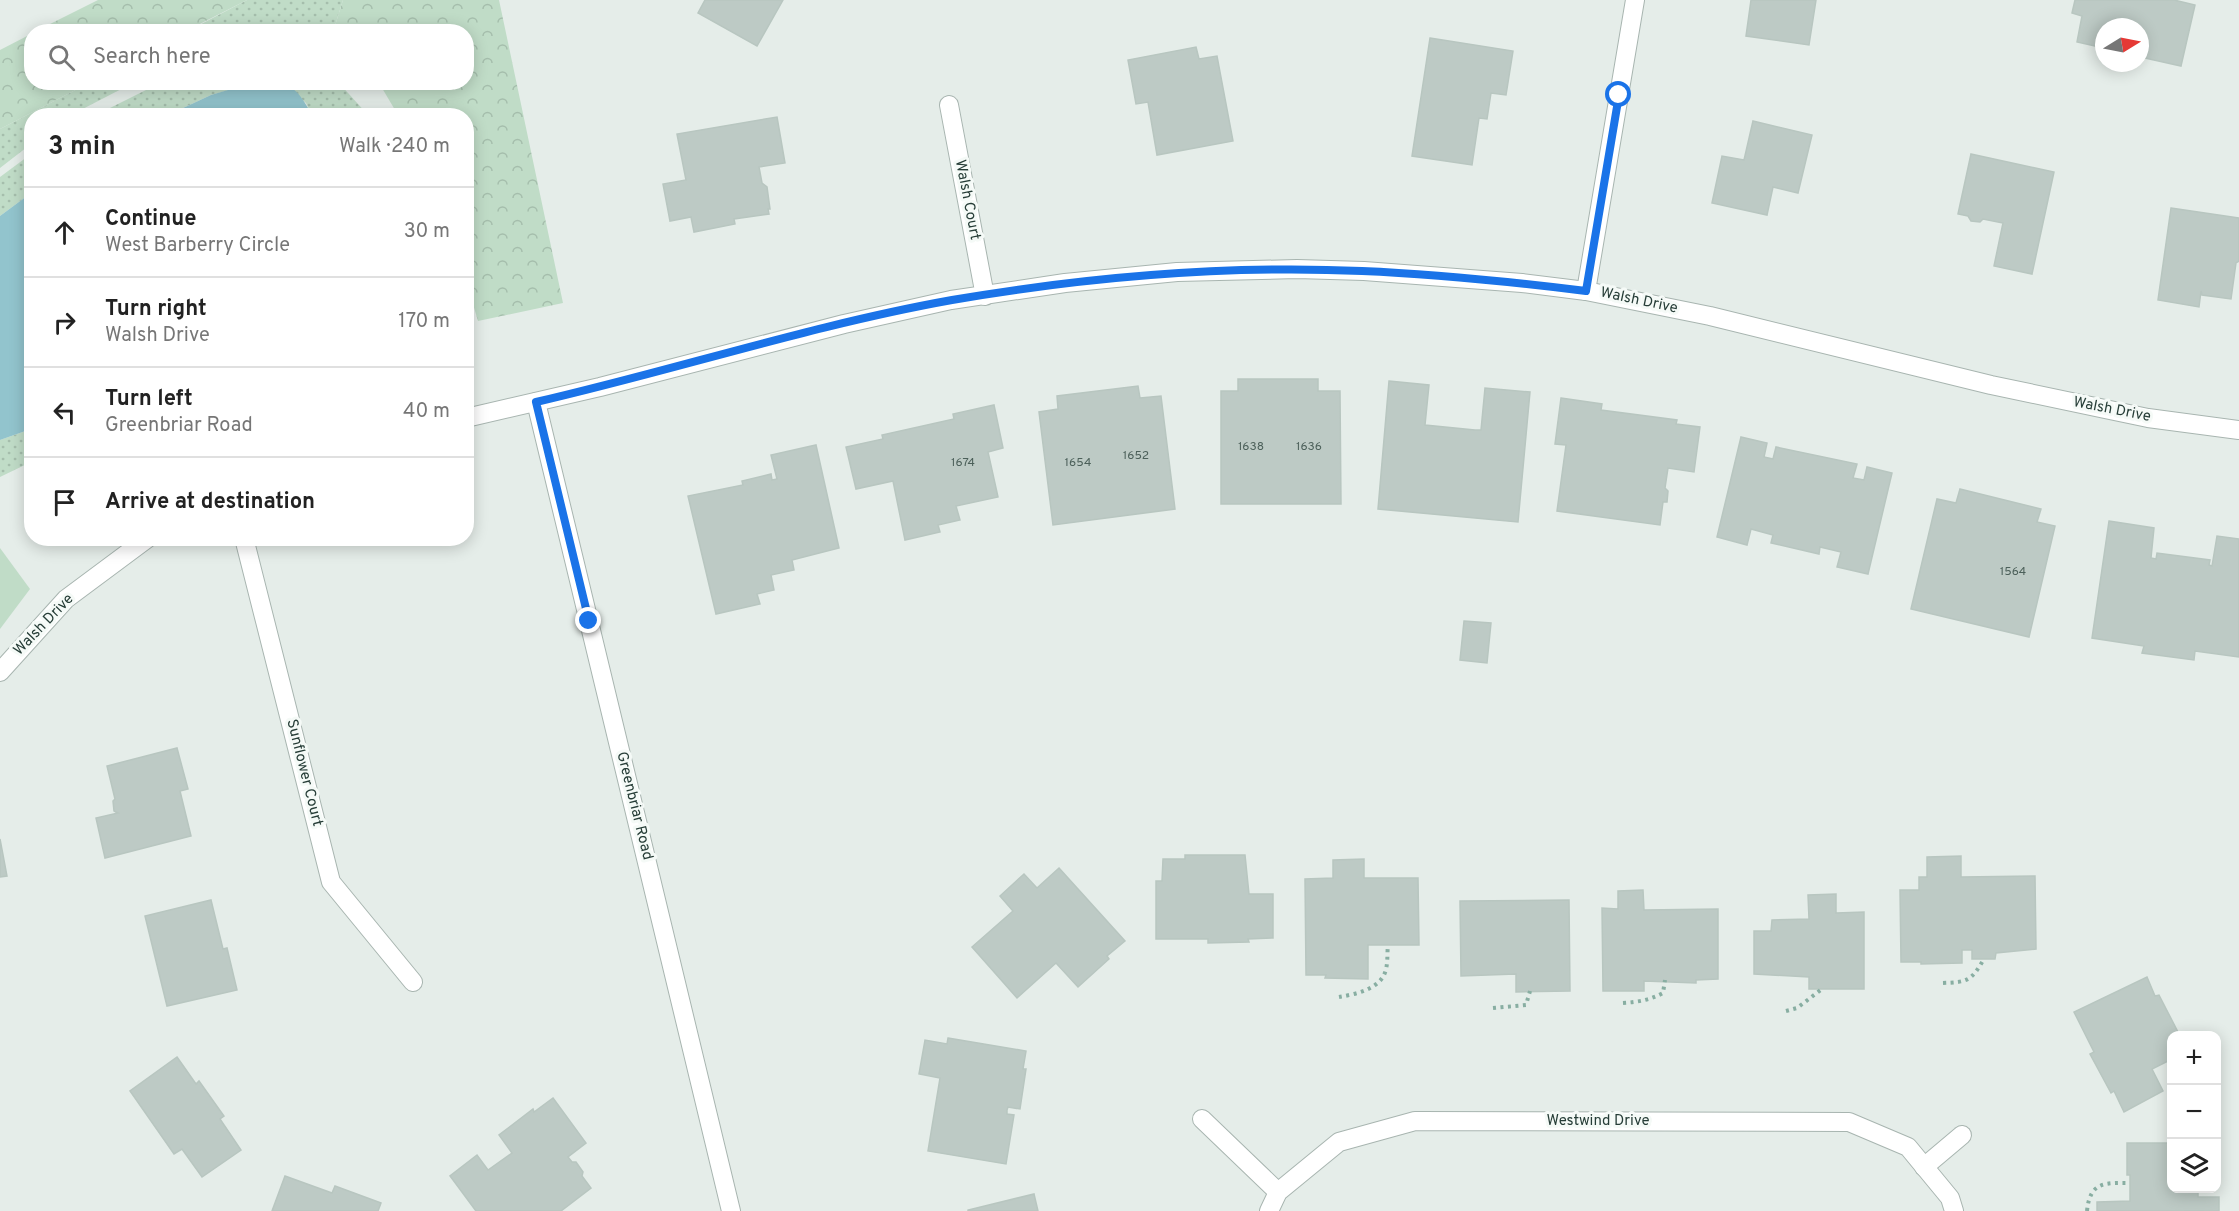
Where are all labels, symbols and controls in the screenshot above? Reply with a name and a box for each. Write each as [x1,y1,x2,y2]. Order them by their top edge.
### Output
north arrow [2095,18,2149,72]
search box [24,24,474,90]
icon: search [45,41,78,74]
text: Search here [93,44,211,71]
route start [1605,81,1631,107]
text: 3 min [48,131,116,164]
text: Walk · 240 m [339,134,450,160]
street label: Walsh Court [950,158,984,242]
text: Continue [105,206,196,233]
icon: ahead [48,216,81,249]
text: 30 m [404,219,450,245]
text: West Barberry Circle [105,233,290,259]
street label: Walsh Drive [1599,284,1679,318]
text: Turn right [105,296,207,323]
icon: right [48,306,81,339]
text: 170 m [398,309,450,335]
text: Walsh Drive [105,323,210,349]
text: Turn left [105,386,193,413]
street label: Walsh Drive [2072,393,2152,427]
icon: left [48,396,81,429]
text: 40 m [403,399,450,425]
text: Greenbriar Road [105,413,253,439]
house number: 1638 [1238,439,1264,455]
house number: 1636 [1296,439,1322,455]
house number: 1652 [1123,448,1149,464]
house number: 1674 [951,455,975,471]
house number: 1654 [1065,455,1091,471]
icon: arrive [48,486,81,519]
text: Arrive at destination [105,489,315,516]
house number: 1564 [2000,564,2026,580]
street label: Walsh Drive [10,590,78,660]
route end [575,607,601,633]
street label: Sunflower Court [282,717,326,829]
street label: Greenbriar Road [611,750,657,862]
map controls [2167,1031,2221,1193]
button: + [2167,1031,2221,1085]
button: − [2167,1085,2221,1139]
street label: Westwind Drive [1546,1112,1650,1131]
button: layers [2167,1139,2221,1193]

